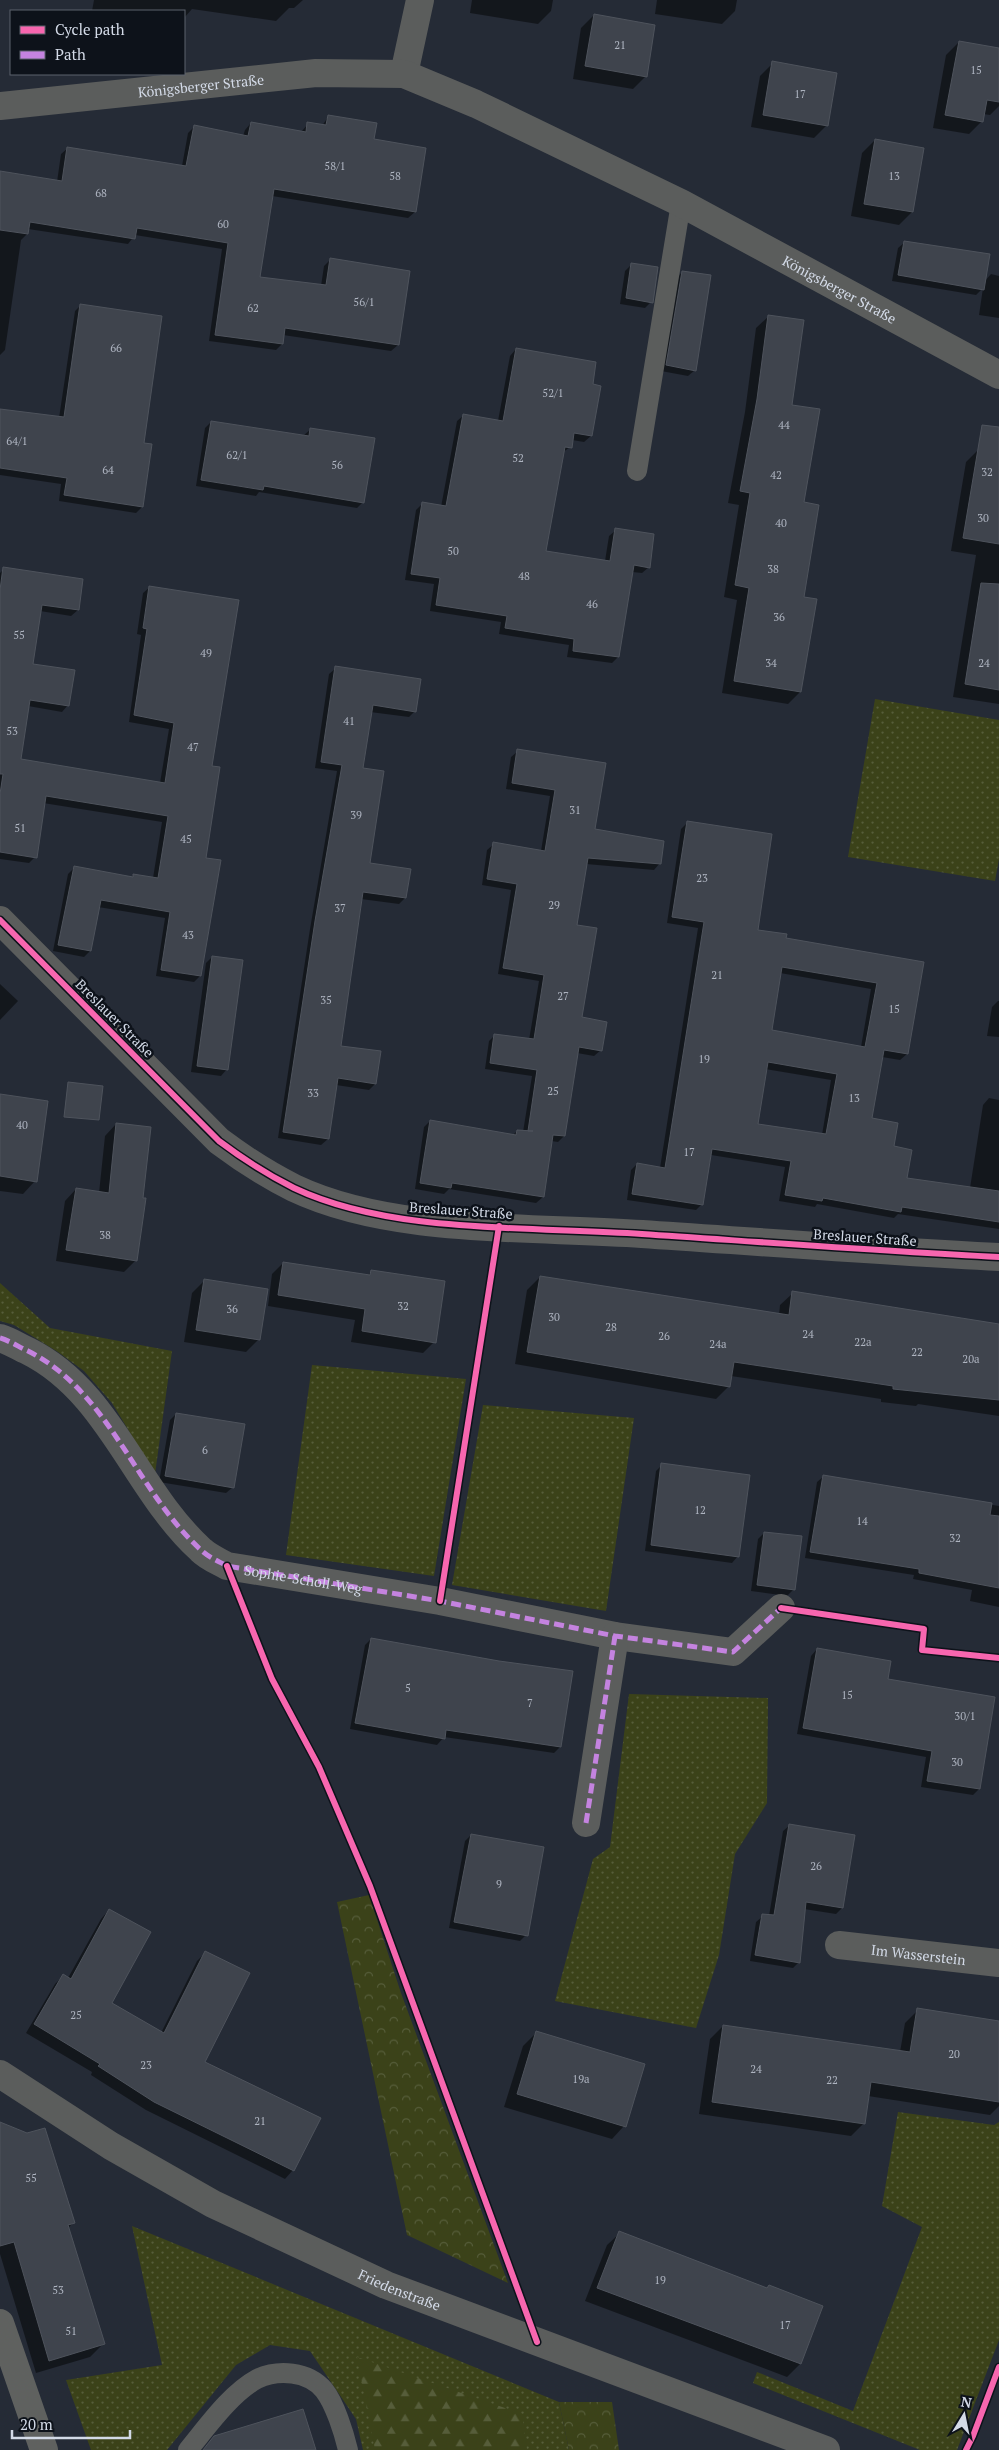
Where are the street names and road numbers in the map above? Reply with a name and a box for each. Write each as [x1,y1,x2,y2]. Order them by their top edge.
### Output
street label: Königsberger Straße [137,69,265,101]
street label: Königsberger Straße [780,250,900,327]
street label: Breslauer Straße [72,975,158,1061]
street label: Breslauer Straße [409,1197,513,1223]
street label: Breslauer Straße [813,1224,917,1250]
street label: Sophie-Scholl-Weg [243,1560,364,1598]
street label: Im Wasserstein [870,1939,967,1969]
street label: Friedenstraße [355,2264,444,2314]

